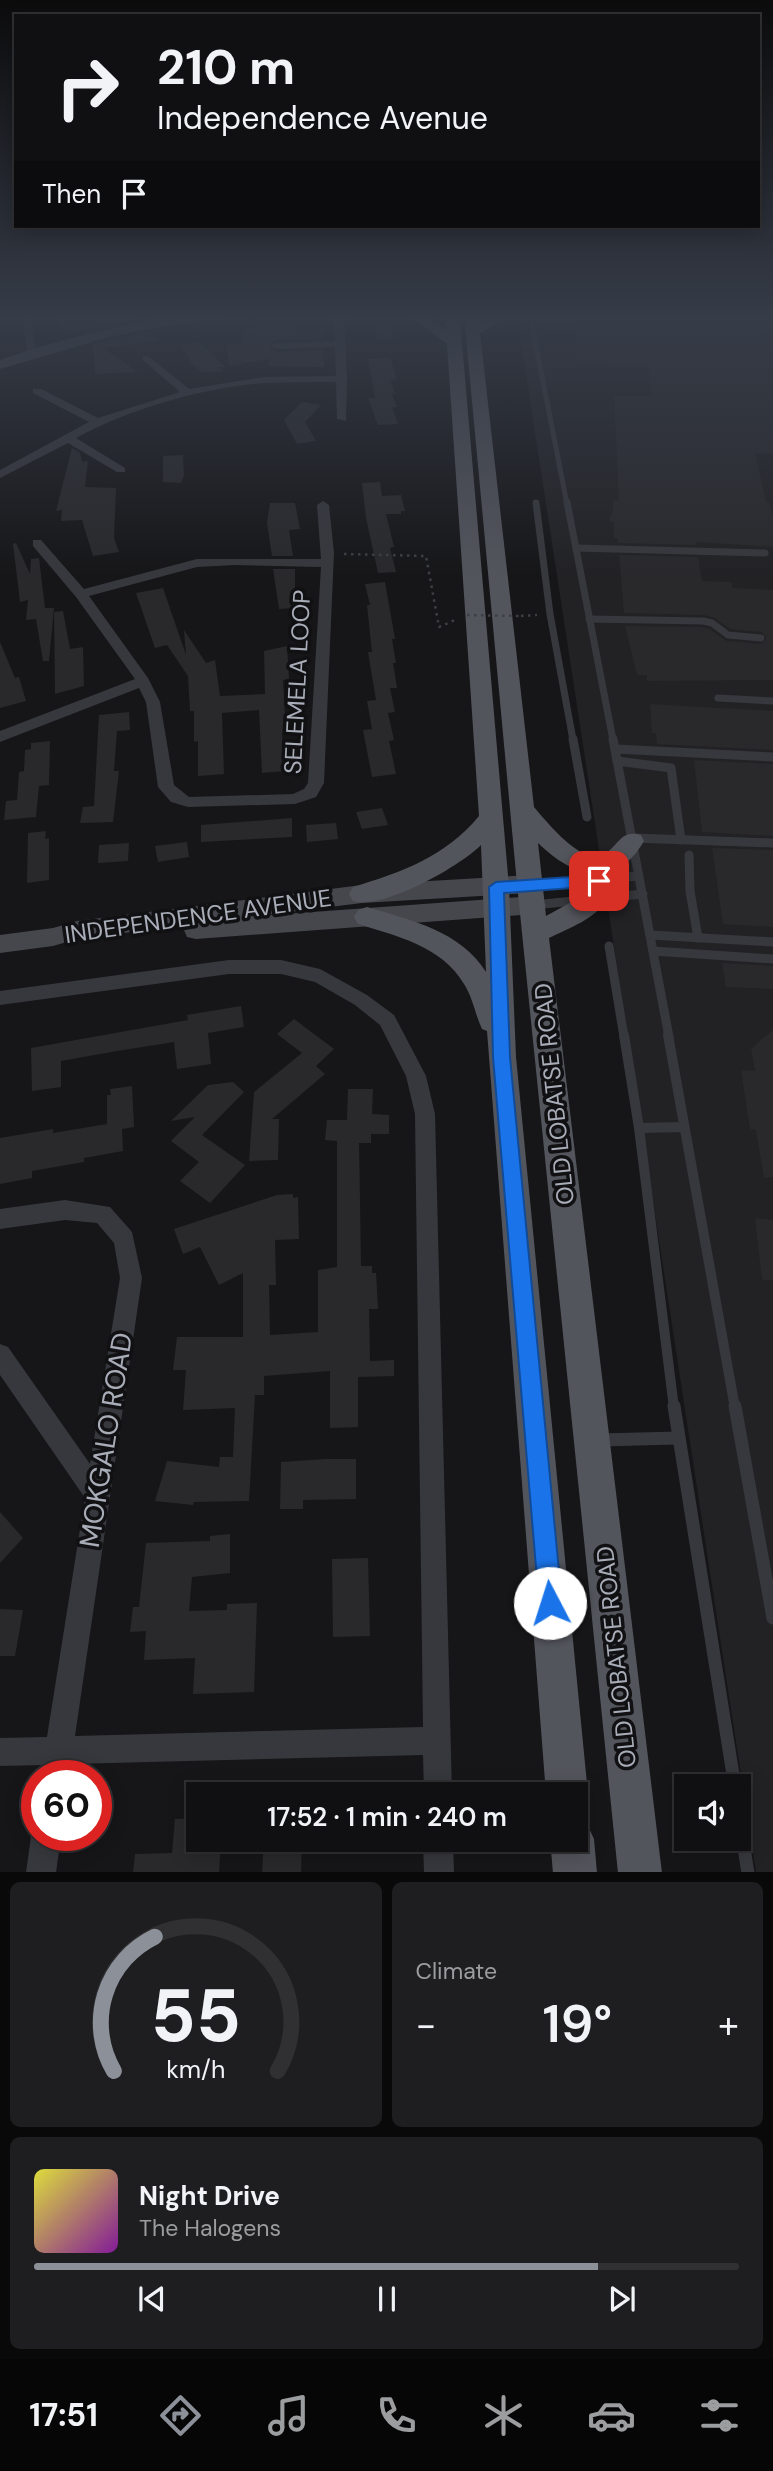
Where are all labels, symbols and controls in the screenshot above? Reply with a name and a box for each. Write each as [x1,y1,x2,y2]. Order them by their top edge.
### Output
text: 210 m [157,35,295,99]
icon: right [42,42,133,133]
text: Independence Avenue [157,97,488,139]
icon: arrive [115,175,153,213]
text: Then [42,177,101,211]
street label: SELEMELA LOOP [277,589,317,775]
pin [569,851,629,911]
icon: arrive [580,862,618,900]
street label: INDEPENDENCE AVENUE [63,882,333,950]
street label: OLD LOBATSE ROAD [527,981,581,1207]
street label: MOKGALO ROAD [71,1330,141,1550]
street label: OLD LOBATSE ROAD [589,1544,643,1770]
position arrow [513,1566,587,1640]
speed limit sign: 60 [21,1760,112,1851]
map controls [674,1774,751,1851]
button: sound [674,1774,751,1851]
text: 17:52 · 1 min · 240 m [267,1800,507,1834]
text: Climate [416,1956,497,1986]
text: 55 [150,1969,241,2064]
text: 19° [542,1990,612,2058]
text: − [416,2000,436,2050]
text: + [718,2000,739,2050]
text: km/h [166,2052,225,2085]
text: Night Drive [139,2179,280,2213]
text: The Halogens [139,2213,281,2243]
icon: previous [133,2280,171,2318]
icon: pause [368,2280,406,2318]
icon: next [603,2280,641,2318]
icon: directions [156,2391,205,2440]
icon: music [264,2391,313,2440]
icon: phone [372,2391,421,2440]
icon: climate [479,2391,528,2440]
icon: car [587,2391,636,2440]
icon: filters [695,2391,744,2440]
text: 17:51 [29,2394,98,2436]

